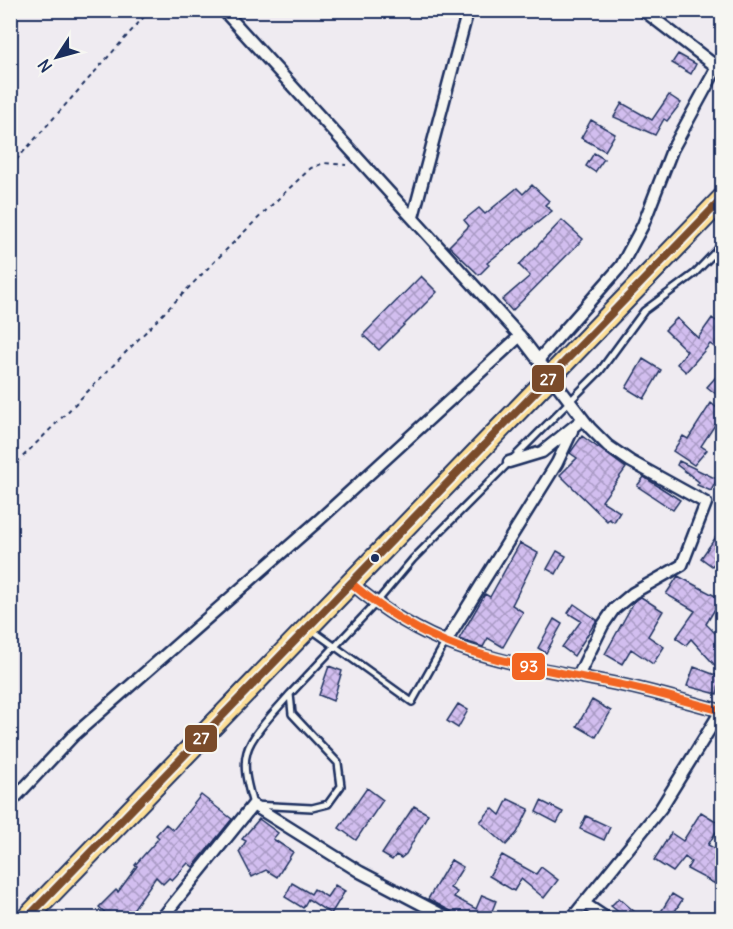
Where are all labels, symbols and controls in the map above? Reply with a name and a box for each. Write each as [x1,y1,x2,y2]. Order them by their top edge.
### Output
north arrow [27,27,87,87]
text: N [34,55,56,76]
line badge: 27 [531,364,565,393]
text: 27 [540,369,556,389]
unlabelled marker [369,552,381,564]
line badge: 93 [511,652,546,681]
text: 93 [520,656,538,676]
line badge: 27 [184,724,218,753]
text: 27 [193,728,209,748]

